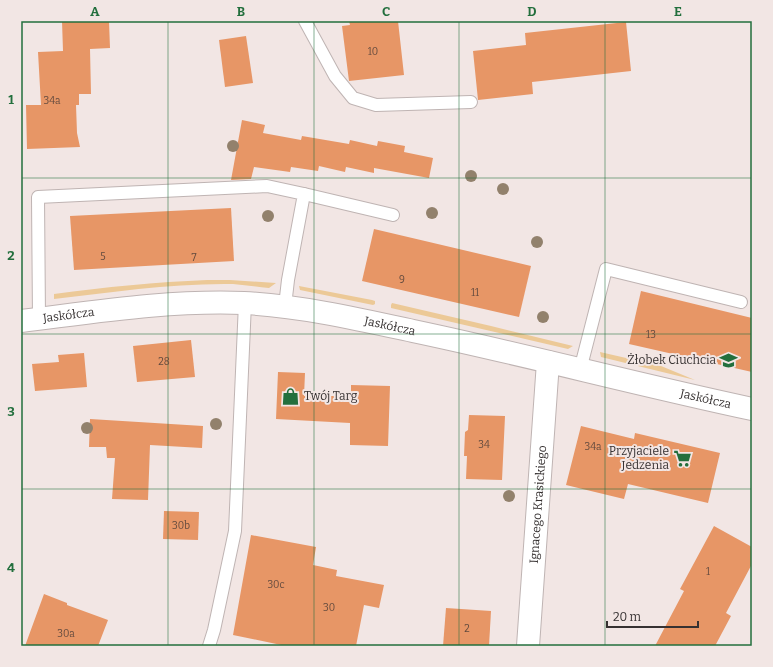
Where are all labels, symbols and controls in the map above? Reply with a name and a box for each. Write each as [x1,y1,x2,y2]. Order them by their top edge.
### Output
text: A [90,4,100,19]
text: B [237,4,245,19]
text: C [382,4,390,19]
text: D [527,4,537,19]
text: E [674,4,682,19]
house number: 10 [368,46,378,58]
text: 1 [8,92,14,107]
house number: 34a [43,95,61,107]
text: 2 [7,248,15,263]
house number: 5 [100,251,106,263]
house number: 7 [191,252,197,264]
house number: 9 [399,274,405,286]
house number: 11 [471,287,479,299]
street label: Jaskółcza [41,305,96,325]
street label: Jaskółcza [362,314,417,338]
house number: 13 [646,329,656,341]
school or university icon: Żłobek Ciuchcia [719,350,739,370]
place label: Żłobek Ciuchcia [627,352,716,367]
house number: 28 [158,356,170,368]
shop icon: Twój Targ [281,386,301,406]
street label: Jaskółcza [678,386,733,411]
place label: Twój Targ [304,389,358,403]
text: 3 [7,404,15,419]
house number: 34 [478,439,490,451]
house number: 34a [584,441,602,453]
place label: Przyjaciele Jedzenia [609,444,669,472]
street label: Ignacego Krasickiego [527,445,549,564]
supermarket icon: Przyjaciele Jedzenia [672,448,692,468]
house number: 30b [172,520,190,532]
text: 4 [7,560,15,575]
house number: 1 [706,566,710,578]
house number: 30c [267,579,285,591]
house number: 30 [323,602,335,614]
scale bar [607,603,698,629]
text: 20 m [613,610,642,624]
house number: 2 [464,623,470,635]
house number: 30a [57,628,75,640]

